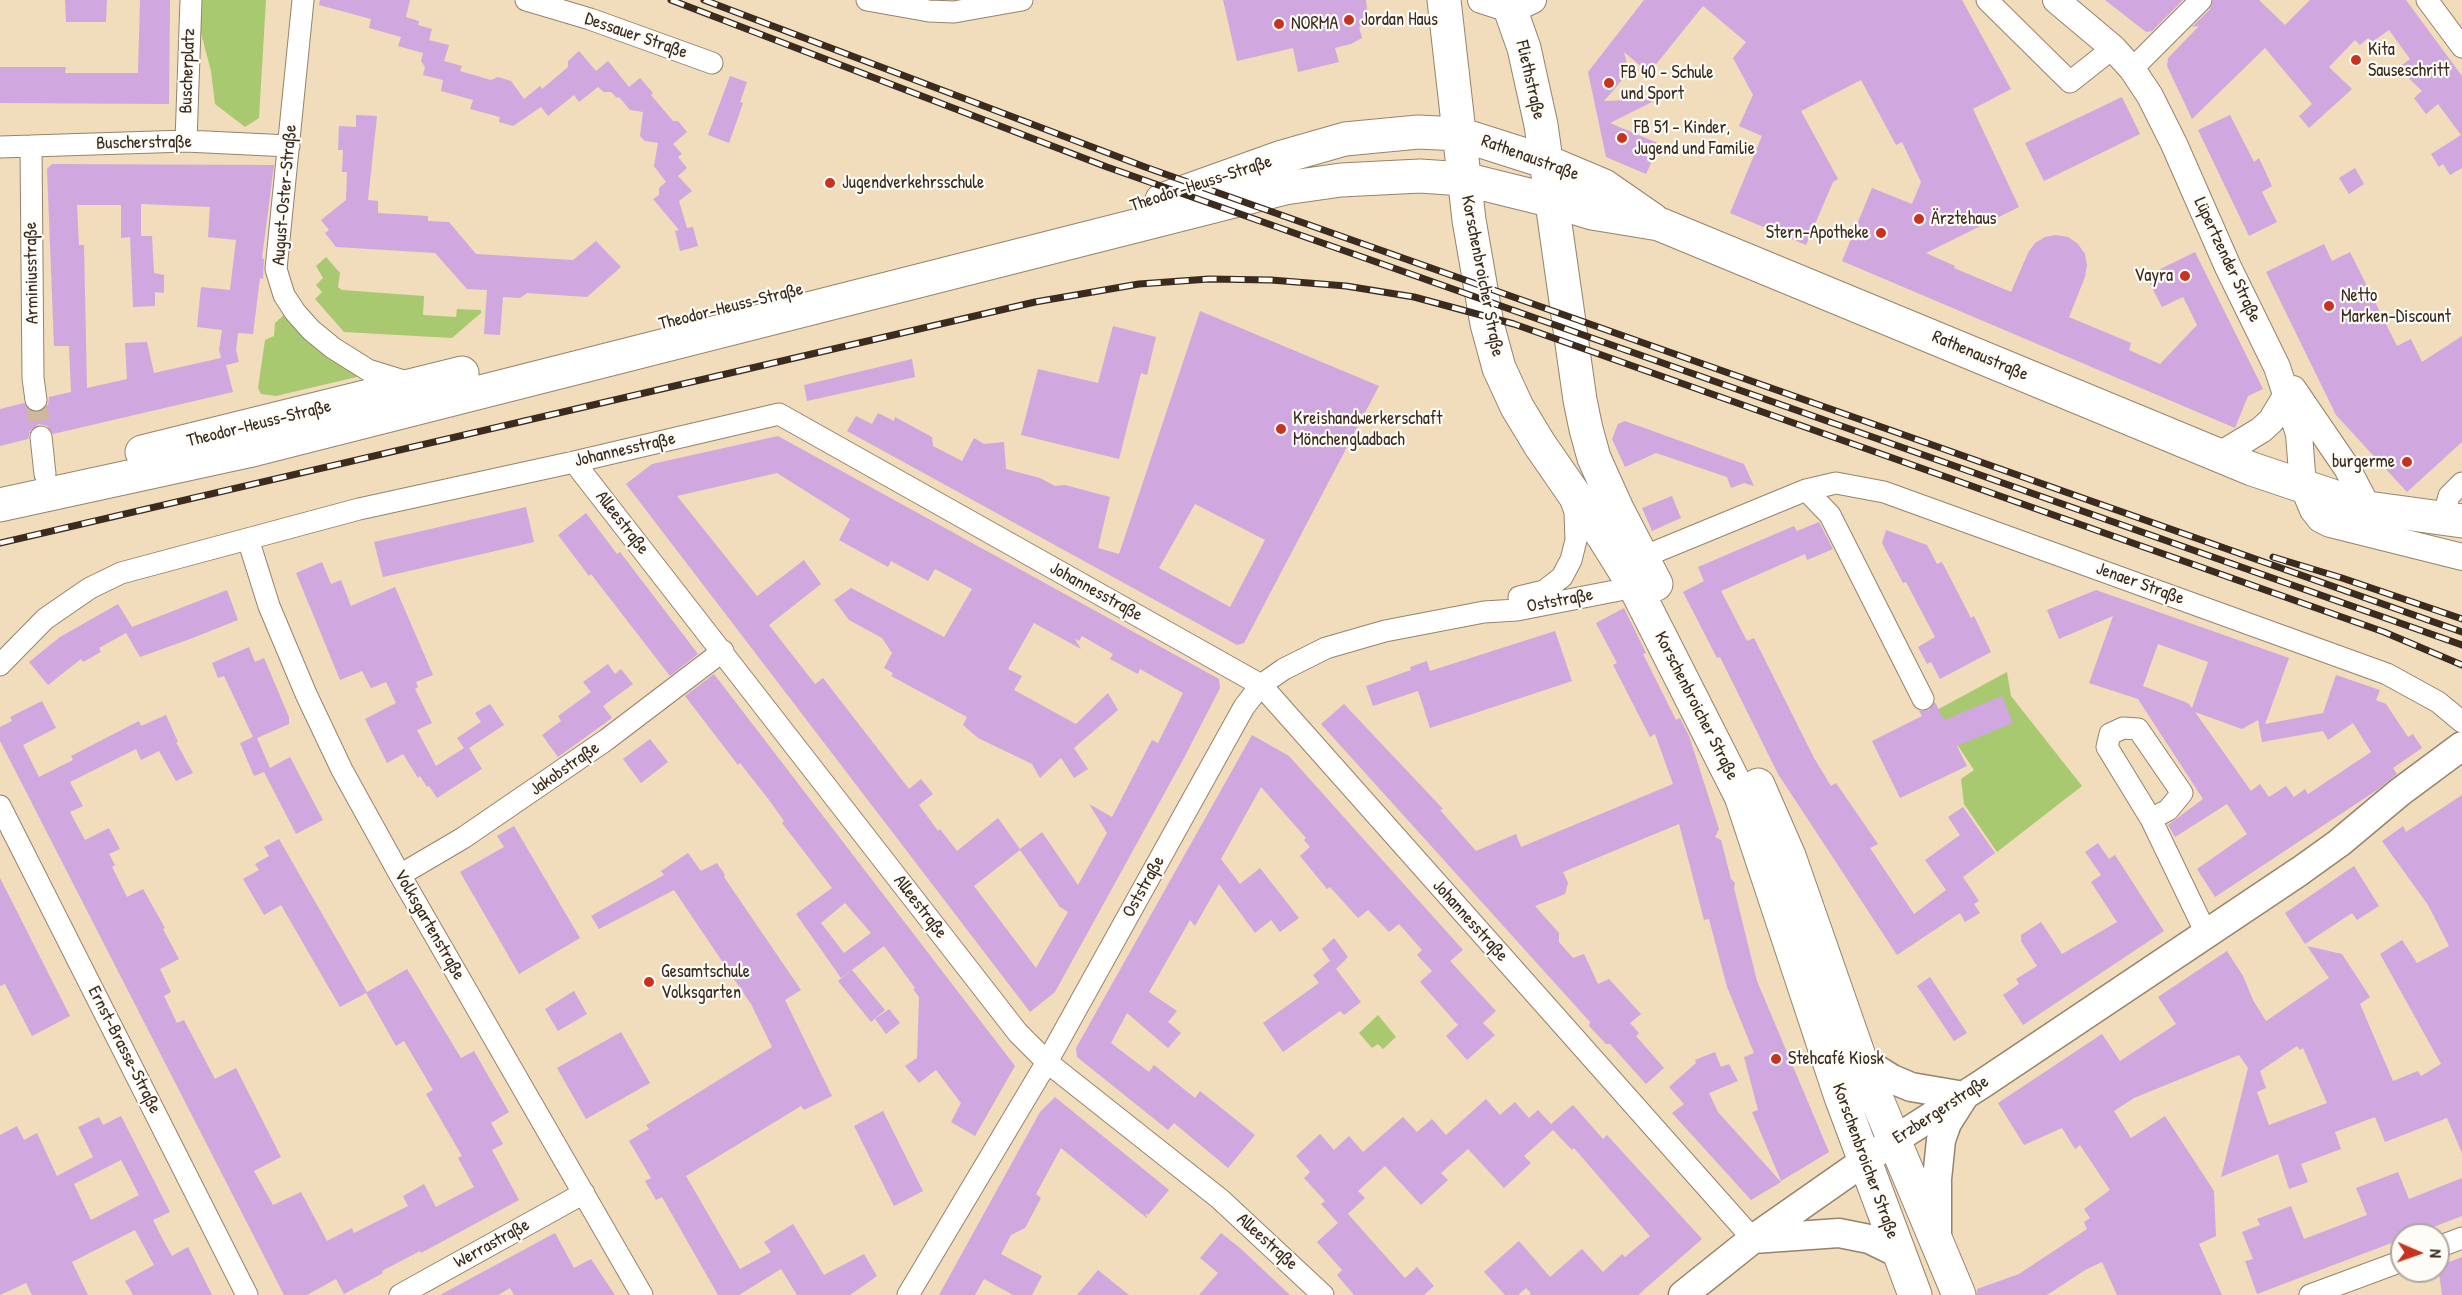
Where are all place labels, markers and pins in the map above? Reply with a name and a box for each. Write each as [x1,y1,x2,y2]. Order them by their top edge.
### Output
place label: Jordan Haus [1361,9,1438,31]
place label: NORMA [1291,13,1338,35]
marker: Jordan Haus [1342,13,1356,27]
marker: NORMA [1272,17,1286,31]
place label: Kita Sauseschritt [2368,39,2449,82]
marker: Kita Sauseschritt [2349,53,2363,67]
place label: FB 40 - Schule und Sport [1621,62,1713,104]
marker: FB 40 - Schule und Sport [1602,76,1616,90]
place label: FB 51 - Kinder, Jugend und Familie [1634,117,1755,160]
marker: FB 51 - Kinder, Jugend und Familie [1615,131,1629,145]
place label: Jugendverkehrsschule [842,172,984,194]
marker: Jugendverkehrsschule [823,176,837,190]
place label: Ärztehaus [1931,208,1997,230]
marker: Ärztehaus [1912,212,1926,226]
place label: Stern-Apotheke [1766,222,1869,244]
marker: Stern-Apotheke [1874,226,1888,240]
place label: Vayra [2134,265,2173,287]
marker: Vayra [2178,269,2192,283]
place label: Netto Marken-Discount [2341,285,2451,328]
marker: Netto Marken-Discount [2322,299,2336,313]
place label: Kreishandwerkerschaft Mönchengladbach [1293,408,1442,450]
marker: Kreishandwerkerschaft Mönchengladbach [1274,422,1288,436]
place label: burgerme [2332,451,2395,473]
marker: burgerme [2400,455,2414,469]
place label: Gesamtschule Volksgarten [661,961,750,1004]
marker: Gesamtschule Volksgarten [642,975,656,989]
place label: Stehcafé Kiosk [1788,1048,1884,1070]
marker: Stehcafé Kiosk [1769,1052,1783,1066]

